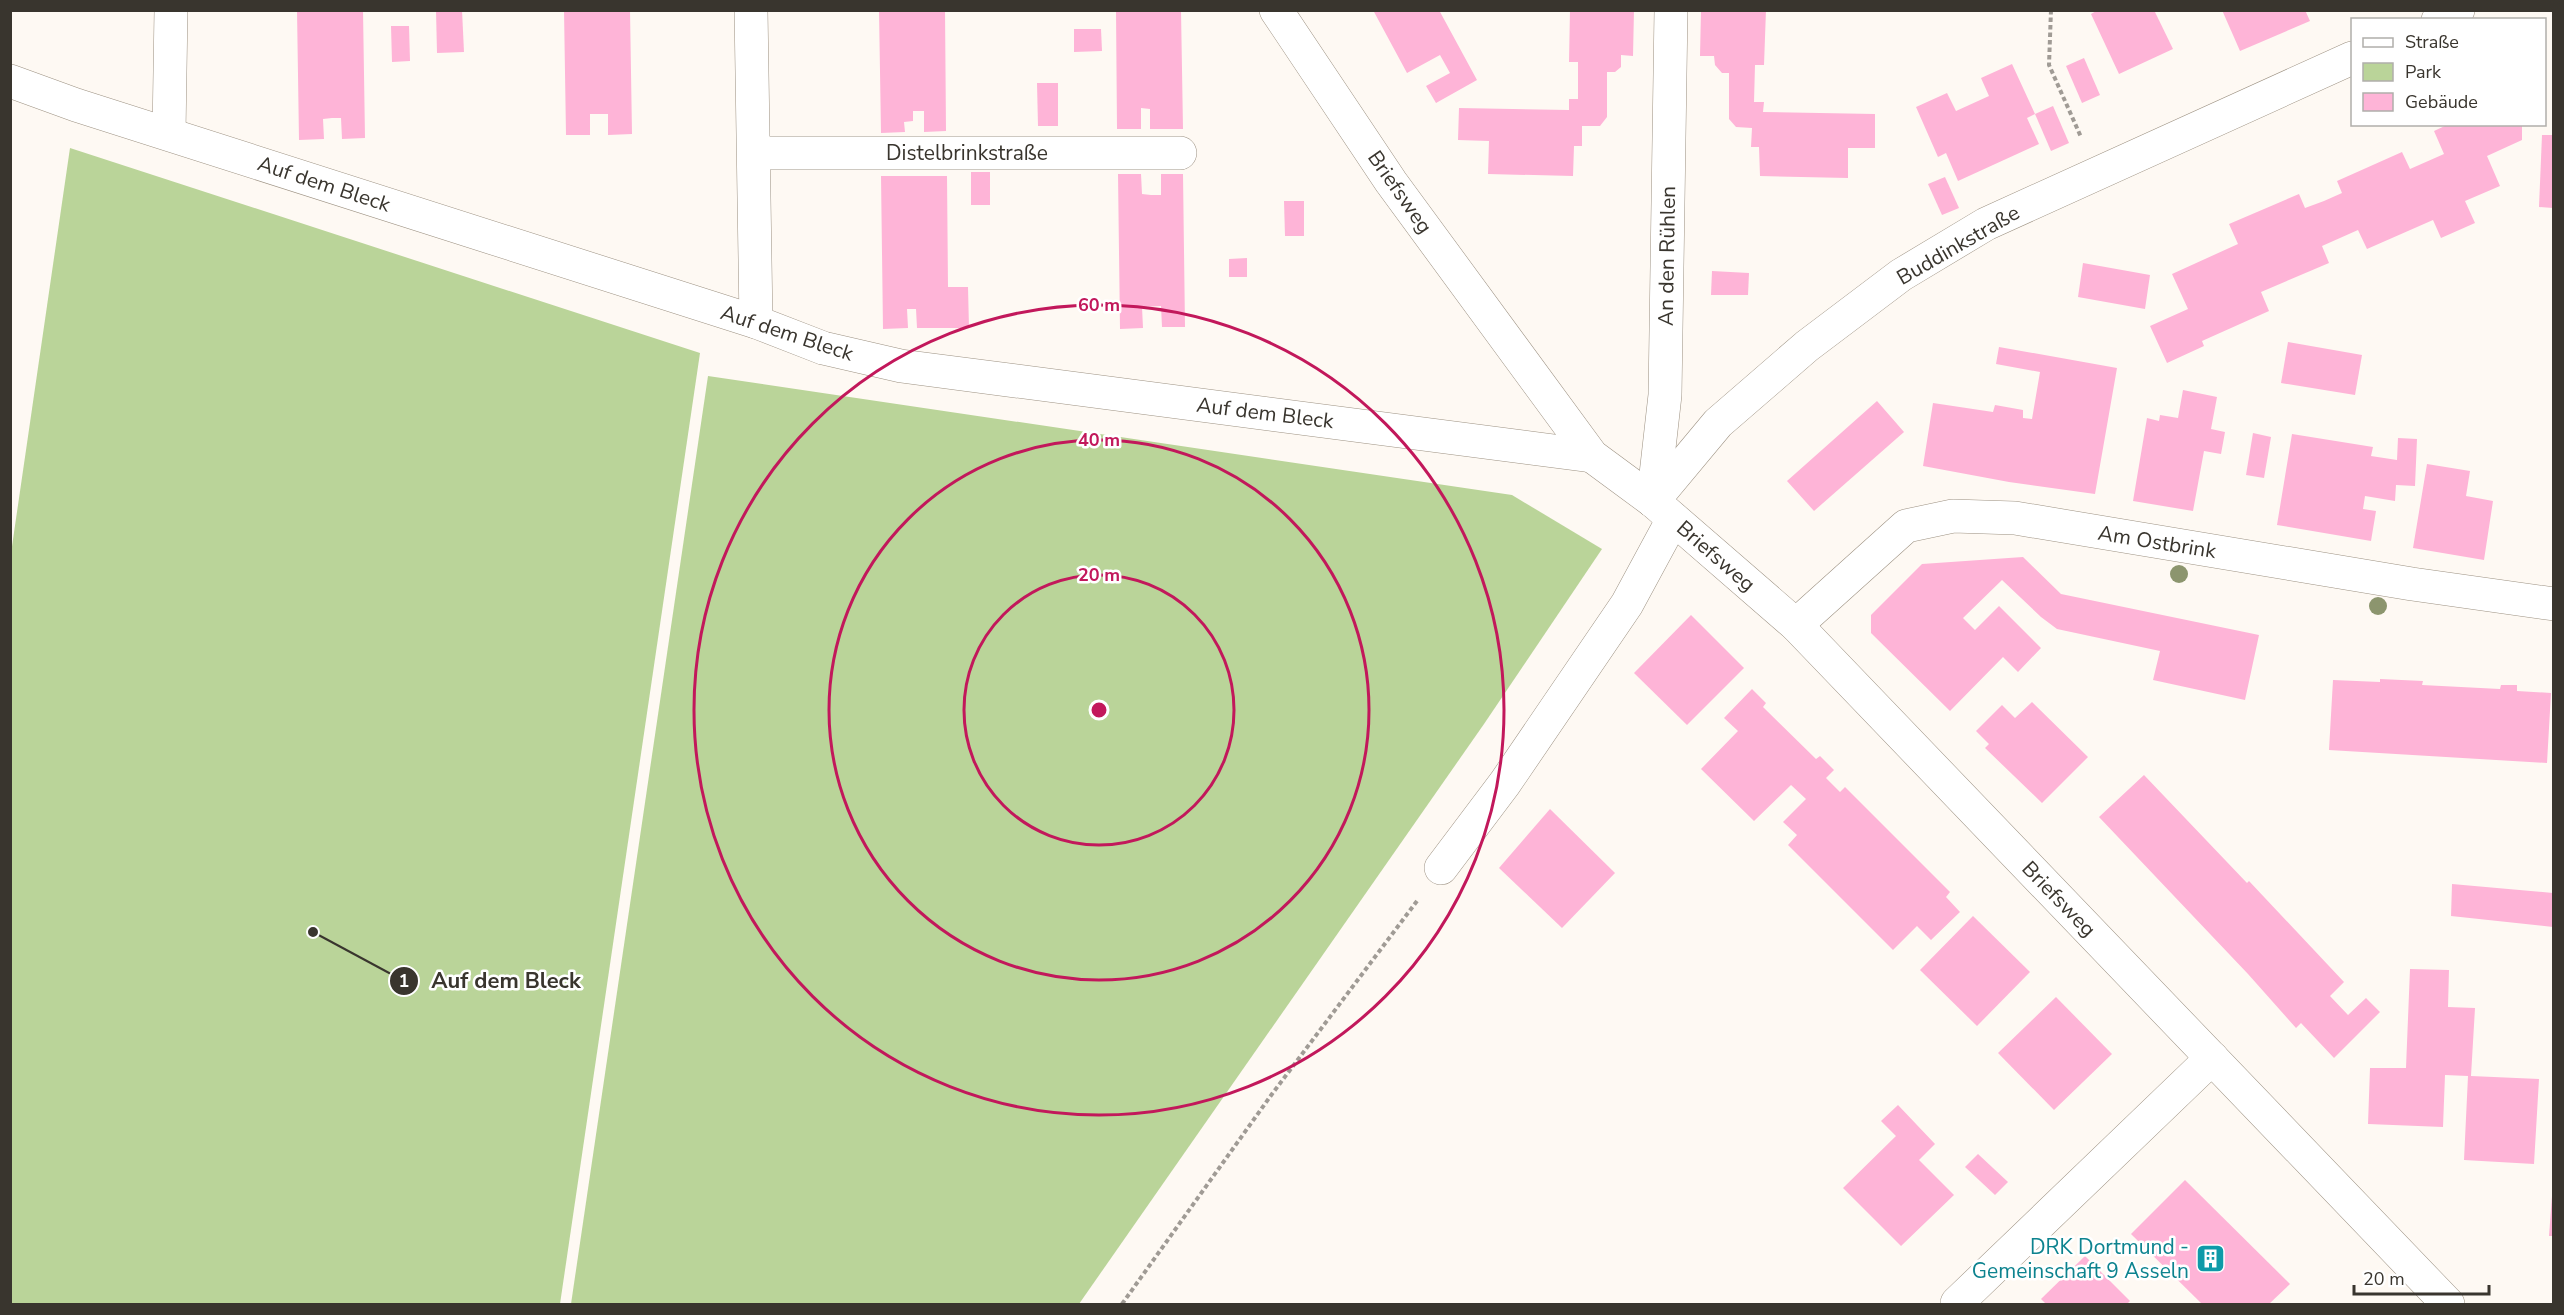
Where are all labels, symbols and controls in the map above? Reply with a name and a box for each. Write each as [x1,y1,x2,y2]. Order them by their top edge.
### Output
legend [2351,18,2546,126]
text: Straße [2405,30,2459,54]
text: Park [2405,60,2442,84]
text: Gebäude [2405,90,2478,114]
street label: Distelbrinkstraße [886,139,1048,167]
street label: Briefsweg [1361,145,1439,239]
street label: Auf dem Bleck [254,149,394,219]
street label: An den Rühlen [1652,186,1682,326]
street label: Buddinkstraße [1891,198,2025,292]
text: 60 m [1078,293,1120,317]
street label: Auf dem Bleck [717,298,857,368]
street label: Auf dem Bleck [1195,391,1336,435]
text: 40 m [1078,428,1120,452]
street label: Briefsweg [1671,514,1761,598]
street label: Am Ostbrink [2096,519,2219,565]
text: 20 m [1078,563,1120,587]
centre of rings [1089,700,1109,720]
street label: Briefsweg [2016,855,2102,943]
callout: Auf dem Bleck [389,961,593,1001]
text: Auf dem Bleck [431,966,582,996]
text: 1 [399,969,409,993]
place label: DRK Dortmund - Gemeinschaft 9 Asseln [1972,1233,2189,1285]
building icon: DRK Dortmund - Gemeinschaft 9 Asseln [2194,1243,2226,1275]
scale bar [2354,1258,2489,1296]
text: 20 m [2363,1267,2405,1291]

